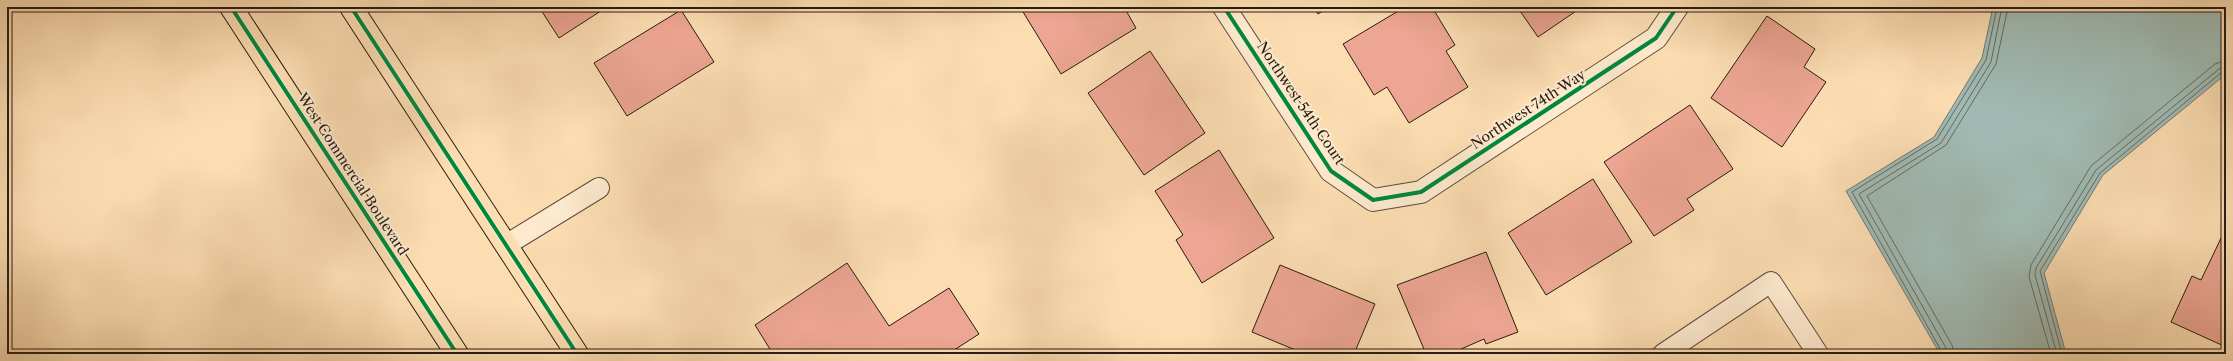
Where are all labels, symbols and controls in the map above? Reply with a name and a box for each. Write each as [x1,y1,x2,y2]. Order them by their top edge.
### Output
street label: Northwest 54th Court [1253,38,1349,168]
street label: Northwest 74th Way [1467,65,1589,153]
street label: West Commercial Boulevard [293,89,413,259]

